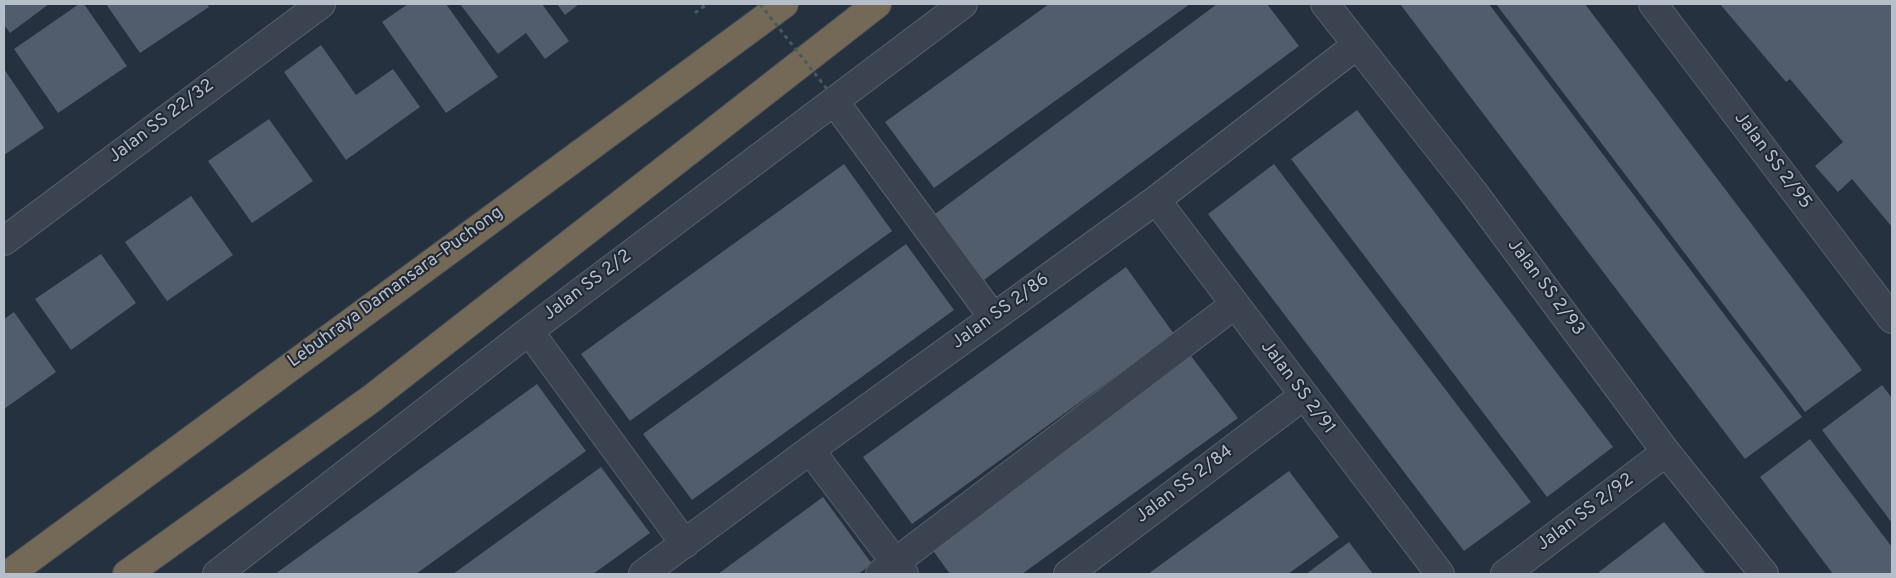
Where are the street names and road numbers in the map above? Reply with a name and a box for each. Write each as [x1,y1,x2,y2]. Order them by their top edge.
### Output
street label: Jalan SS 22/32 [105,75,219,169]
street label: Jalan SS 2/95 [1729,108,1815,214]
street label: Lebuhraya Damansara–Puchong [284,203,508,373]
street label: Jalan SS 2/93 [1502,235,1588,341]
street label: Jalan SS 2/2 [540,246,636,326]
street label: Jalan SS 2/86 [948,269,1054,355]
street label: Jalan SS 2/91 [1255,337,1339,439]
street label: Jalan SS 2/84 [1132,442,1238,528]
street label: Jalan SS 2/92 [1533,470,1639,556]

